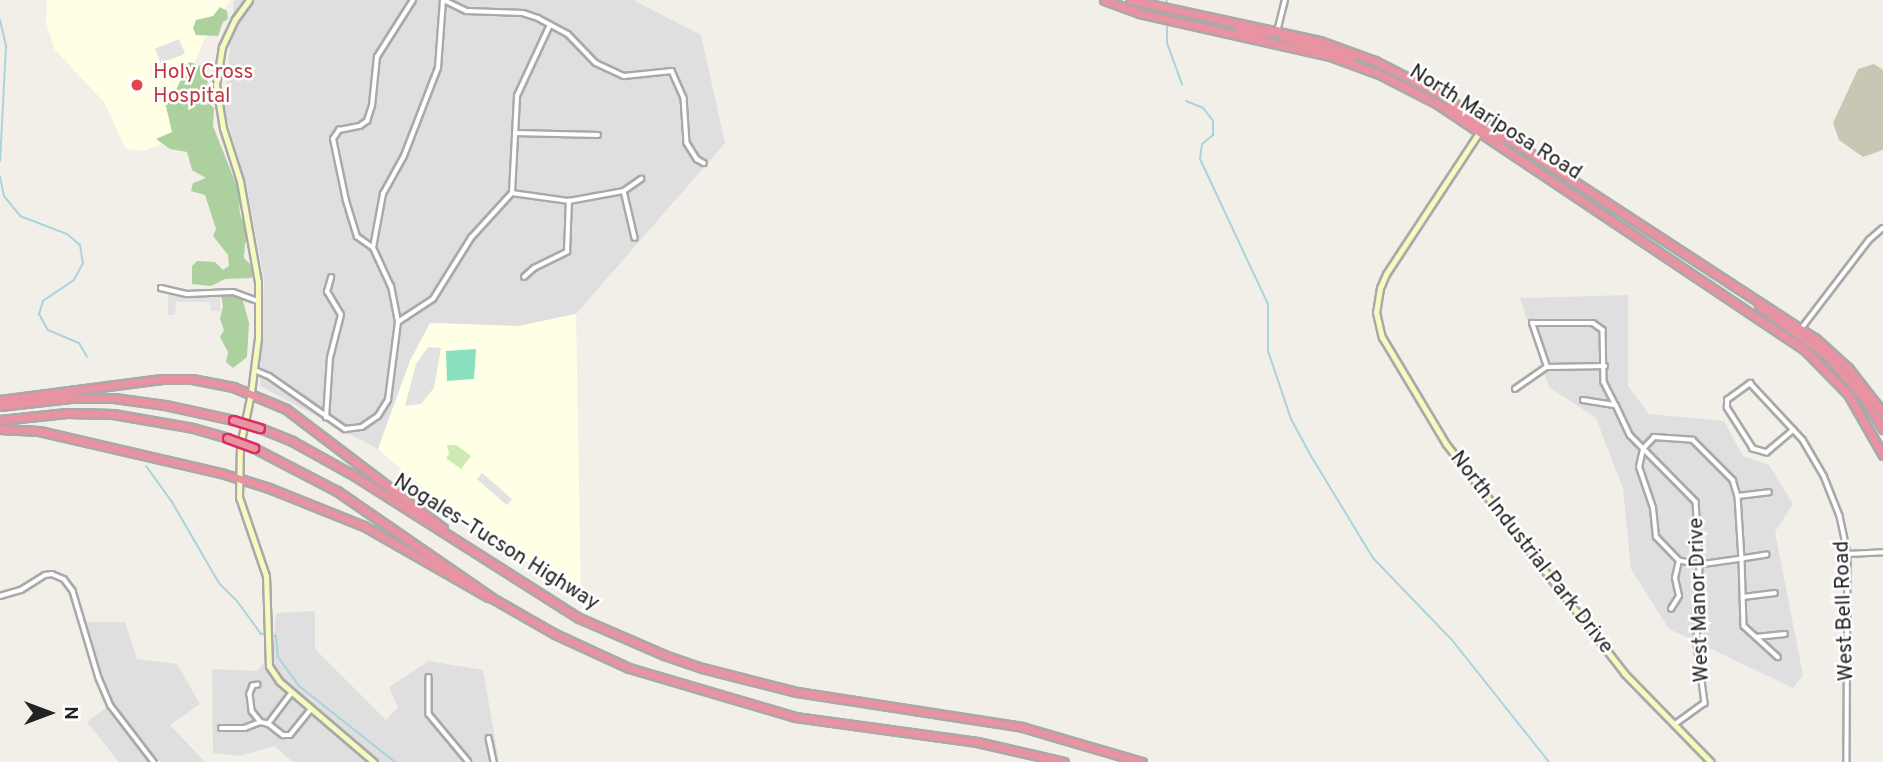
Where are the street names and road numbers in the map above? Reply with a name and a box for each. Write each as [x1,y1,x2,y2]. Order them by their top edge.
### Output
street label: North Mariposa Road [1404,60,1586,186]
street label: North Industrial Park Drive [1444,446,1618,660]
street label: Nogales–Tucson Highway [388,469,604,617]
street label: West Manor Drive [1685,517,1715,683]
street label: West Bell Road [1830,540,1860,682]

